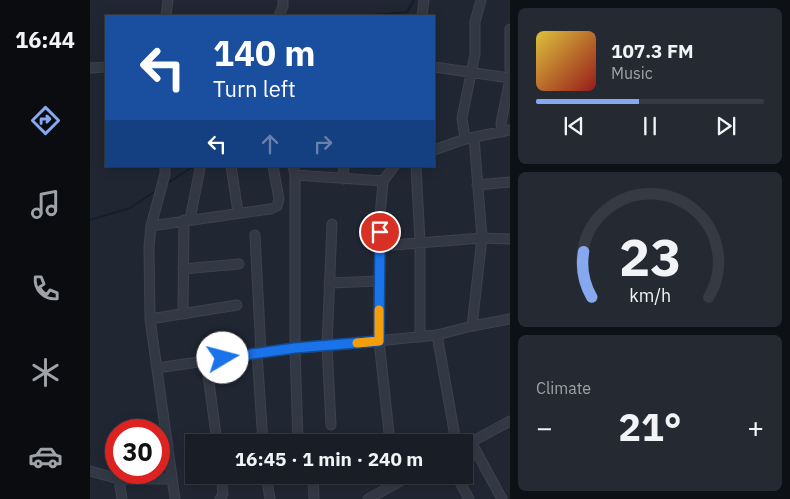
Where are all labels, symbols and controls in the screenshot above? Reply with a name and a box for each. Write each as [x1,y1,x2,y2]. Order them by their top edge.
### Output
text: 16:44 [15,25,75,54]
text: 140 m [213,30,316,76]
icon: left [130,35,195,100]
text: 107.3 FM [611,39,694,63]
text: Music [611,63,653,83]
text: Turn left [213,74,296,103]
icon: directions [28,103,63,138]
icon: previous [560,112,588,140]
icon: pause [636,112,664,140]
icon: next [712,112,740,140]
icon: left [203,130,231,158]
icon: ahead [256,130,284,158]
icon: right [309,130,337,158]
icon: music [28,187,63,222]
pin [359,211,401,253]
icon: arrive [366,218,394,246]
text: 23 [619,223,681,290]
icon: phone [28,271,63,306]
text: km/h [629,284,671,307]
position arrow [196,331,248,383]
icon: climate [28,355,63,390]
text: Climate [536,378,591,398]
text: 21° [618,402,682,451]
text: − [536,409,553,446]
text: + [747,409,764,446]
speed limit sign: 30 [105,419,170,484]
icon: car [28,439,63,474]
text: 16:45 · 1 min · 240 m [235,447,423,471]

